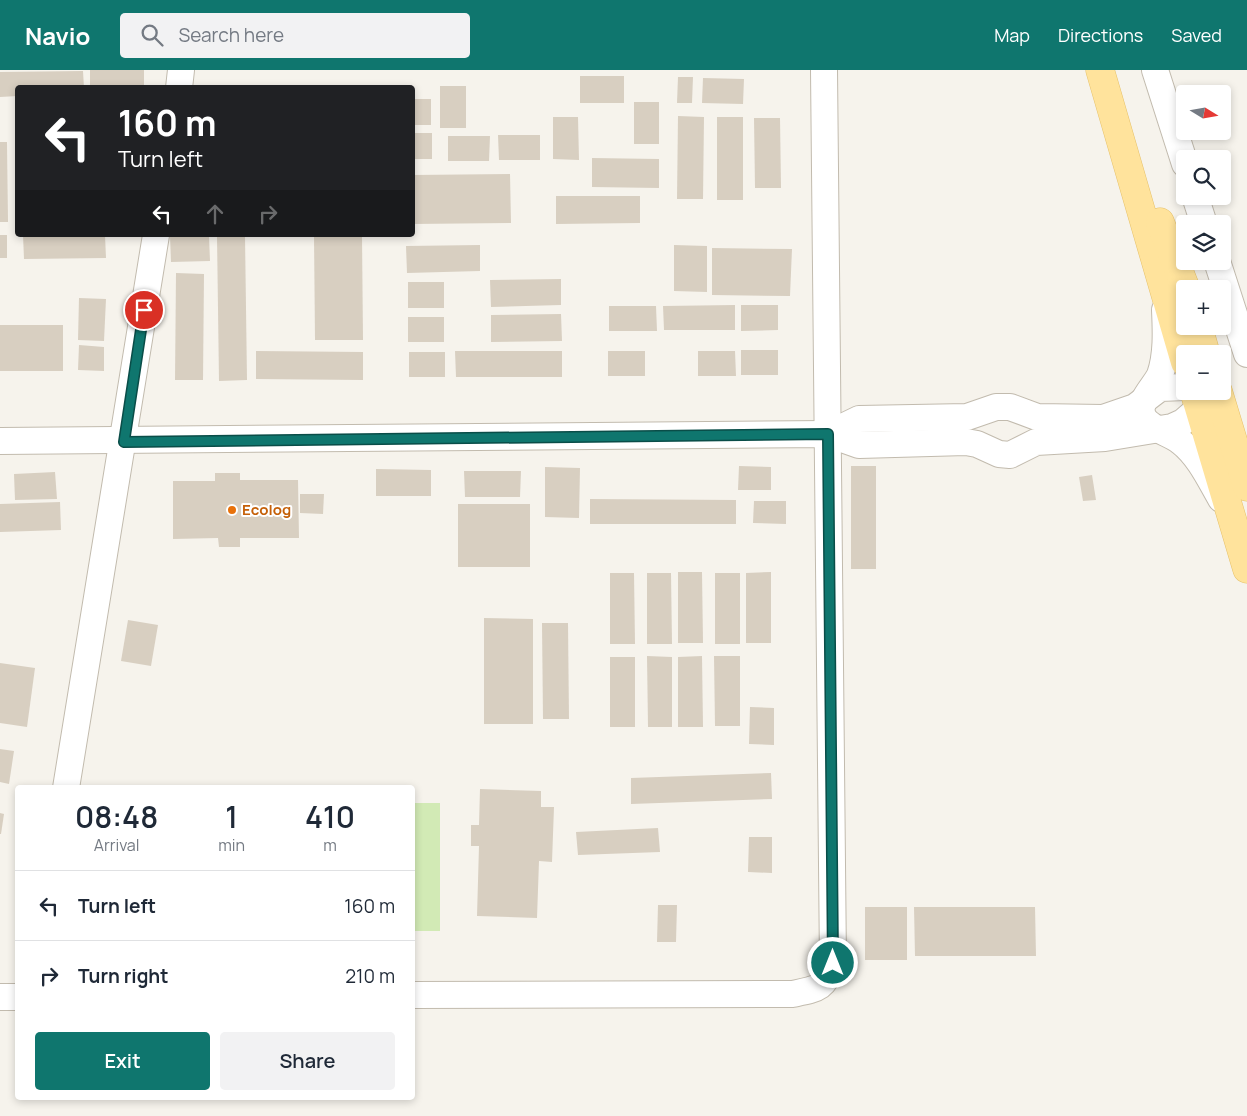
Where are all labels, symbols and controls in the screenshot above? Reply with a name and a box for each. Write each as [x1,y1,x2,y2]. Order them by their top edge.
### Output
search box [120,13,470,58]
text: Navio [25,19,90,52]
icon: search [138,21,166,49]
text: Search here [178,22,284,48]
text: Map [994,23,1030,47]
text: Directions [1058,23,1143,47]
text: Saved [1171,23,1222,47]
north arrow [1176,85,1231,140]
map controls [1176,85,1231,400]
text: 160 m [118,99,217,147]
icon: left [35,105,100,170]
text: Turn left [118,144,203,174]
button: search [1176,150,1231,205]
icon: left [148,200,176,228]
icon: ahead [201,200,229,228]
icon: right [254,200,282,228]
button: layers [1176,215,1231,270]
button: + [1176,280,1231,335]
pin [123,289,165,331]
icon: arrive [130,296,158,324]
button: − [1176,345,1231,400]
place label: Ecolog [242,499,291,520]
marker: Ecolog [226,504,238,516]
text: 08:48 [75,796,158,837]
text: 1 [225,796,238,837]
text: 410 [305,796,355,837]
text: Arrival [94,834,139,856]
text: min [218,834,245,856]
text: m [323,834,337,856]
icon: left [35,892,63,920]
text: Turn left [78,893,156,919]
text: 160 m [344,893,395,919]
position arrow [806,936,858,988]
icon: right [35,962,63,990]
text: Turn right [78,963,168,989]
text: 210 m [345,963,395,989]
button: Exit [35,1032,210,1090]
button: Share [220,1032,395,1090]

